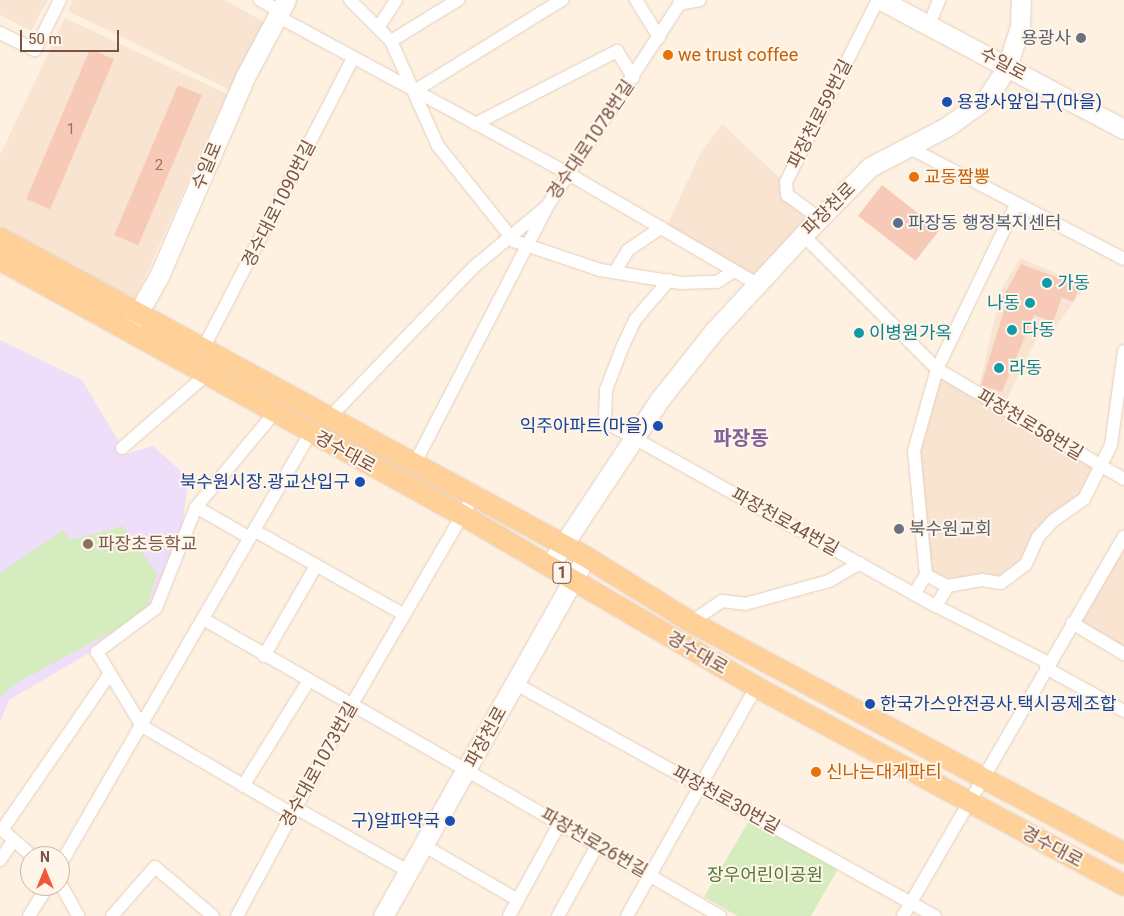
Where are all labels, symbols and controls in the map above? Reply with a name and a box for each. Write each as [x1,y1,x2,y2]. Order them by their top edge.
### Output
scale bar [22,20,121,52]
place label: 용광사 [1021,27,1071,49]
text: 50 m [28,30,62,48]
marker: 용광사 [1075,32,1087,44]
street label: 수일로 [976,43,1030,85]
place label: we trust coffee [678,44,798,66]
marker: we trust coffee [662,49,674,61]
street label: 파장천로59번길 [783,56,857,172]
street label: 경수대로1078번길 [543,76,639,204]
place label: 용광사앞입구(마을) [957,91,1102,113]
marker: 용광사앞입구(마을) [941,96,953,108]
house number: 1 [67,121,75,139]
street label: 경수대로1090번길 [238,137,320,271]
street label: 수일로 [187,139,227,193]
house number: 2 [155,157,163,175]
place label: 교동짬뽕 [924,166,990,188]
marker: 교동짬뽕 [908,171,920,183]
street label: 파장천로 [798,178,860,240]
place label: 파장동 행정복지센터 [908,212,1062,234]
marker: 파장동 행정복지센터 [892,217,904,229]
place label: 가동 [1057,272,1090,294]
marker: 가동 [1041,277,1053,289]
place label: 나동 [987,292,1020,314]
marker: 나동 [1024,297,1036,309]
place label: 다동 [1022,319,1055,341]
place label: 이병원가옥 [869,322,952,344]
marker: 다동 [1006,324,1018,336]
marker: 이병원가옥 [853,327,865,339]
place label: 라동 [1009,357,1042,379]
marker: 라동 [993,362,1005,374]
street label: 파장천로58번길 [973,385,1087,465]
place label: 익주아파트(마을) [520,415,648,437]
marker: 익주아파트(마을) [652,420,664,432]
street label: 경수대로 [311,426,379,478]
district label: 파장동 [713,426,769,450]
place label: 북수원시장.광교산입구 [180,471,350,493]
marker: 북수원시장.광교산입구 [354,476,366,488]
street label: 파장천로44번길 [727,484,843,560]
place label: 북수원교회 [909,518,992,540]
marker: 북수원교회 [893,523,905,535]
place label: 파장초등학교 [98,533,197,555]
marker: 파장초등학교 [82,538,94,550]
road number: 1 [552,560,572,586]
street label: 경수대로 [663,627,731,679]
place label: 한국가스안전공사.택시공제조합 [880,693,1117,715]
marker: 한국가스안전공사.택시공제조합 [864,698,876,710]
street label: 경수대로1073번길 [276,699,362,831]
street label: 파장천로 [460,703,512,771]
place label: 신나는대게파티 [826,761,942,783]
street label: 파장천로30번길 [668,762,784,838]
marker: 신나는대게파티 [810,766,822,778]
street label: 파장천로26번길 [537,804,651,882]
place label: 구)알파약국 [351,810,440,832]
marker: 구)알파약국 [444,815,456,827]
street label: 경수대로 [1018,822,1086,872]
north arrow [20,846,70,896]
text: N [40,849,50,865]
park label: 장우어린이공원 [707,864,823,886]

